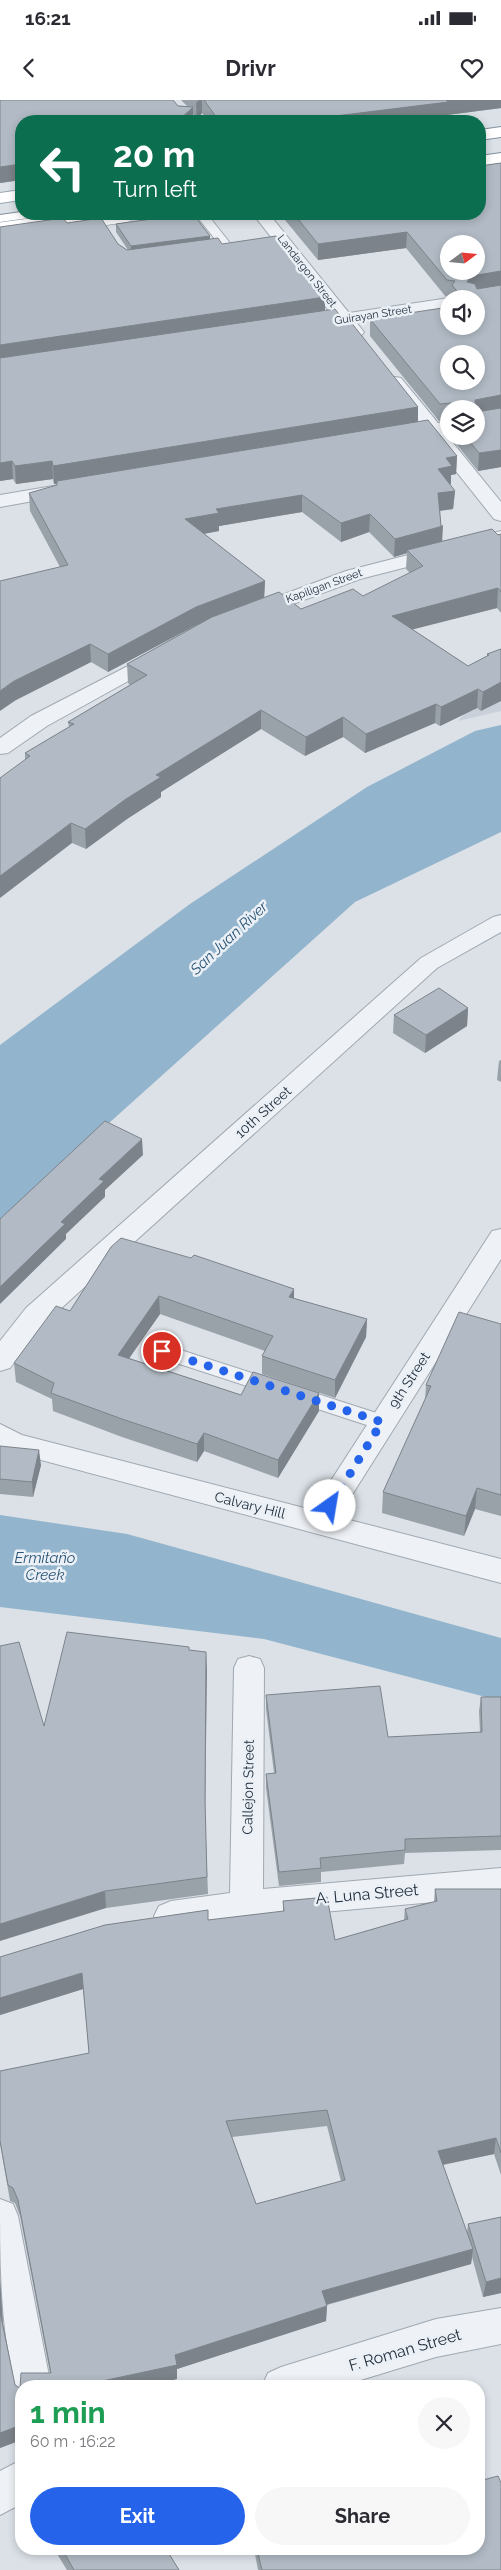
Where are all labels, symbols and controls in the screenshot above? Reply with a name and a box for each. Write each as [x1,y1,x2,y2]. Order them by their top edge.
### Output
text: 16:21 [25,7,71,29]
icon: back [15,54,43,82]
icon: heart [458,54,486,82]
text: Drivr [225,55,276,81]
text: 20 m [113,134,195,175]
icon: left [30,135,95,200]
text: Turn left [113,176,197,202]
street label: Landargon Street [275,232,340,310]
north arrow [440,235,485,280]
map controls [440,235,485,445]
button: sound [440,290,485,335]
street label: Guirayan Street [333,302,413,328]
button: search [440,345,485,390]
button: layers [440,400,485,445]
street label: Kapiligan Street [284,566,364,606]
water label: San Juan River [186,897,272,979]
street label: 10th Street [232,1082,295,1141]
pin [141,1330,183,1372]
icon: arrive [148,1337,176,1365]
street label: 9th Street [385,1349,433,1411]
position arrow [303,1479,355,1531]
street label: Calvary Hill [213,1488,287,1522]
water label: Ermitaño Creek [15,1549,75,1584]
street label: Callejon Street [239,1739,257,1835]
street label: A. Luna Street [315,1880,420,1908]
street label: F. Roman Street [347,2325,464,2375]
text: 1 min [30,2395,106,2430]
button: close [418,2397,470,2449]
text: 60 m · 16:22 [30,2432,116,2451]
button: Exit [30,2487,245,2545]
button: Share [255,2487,470,2545]

